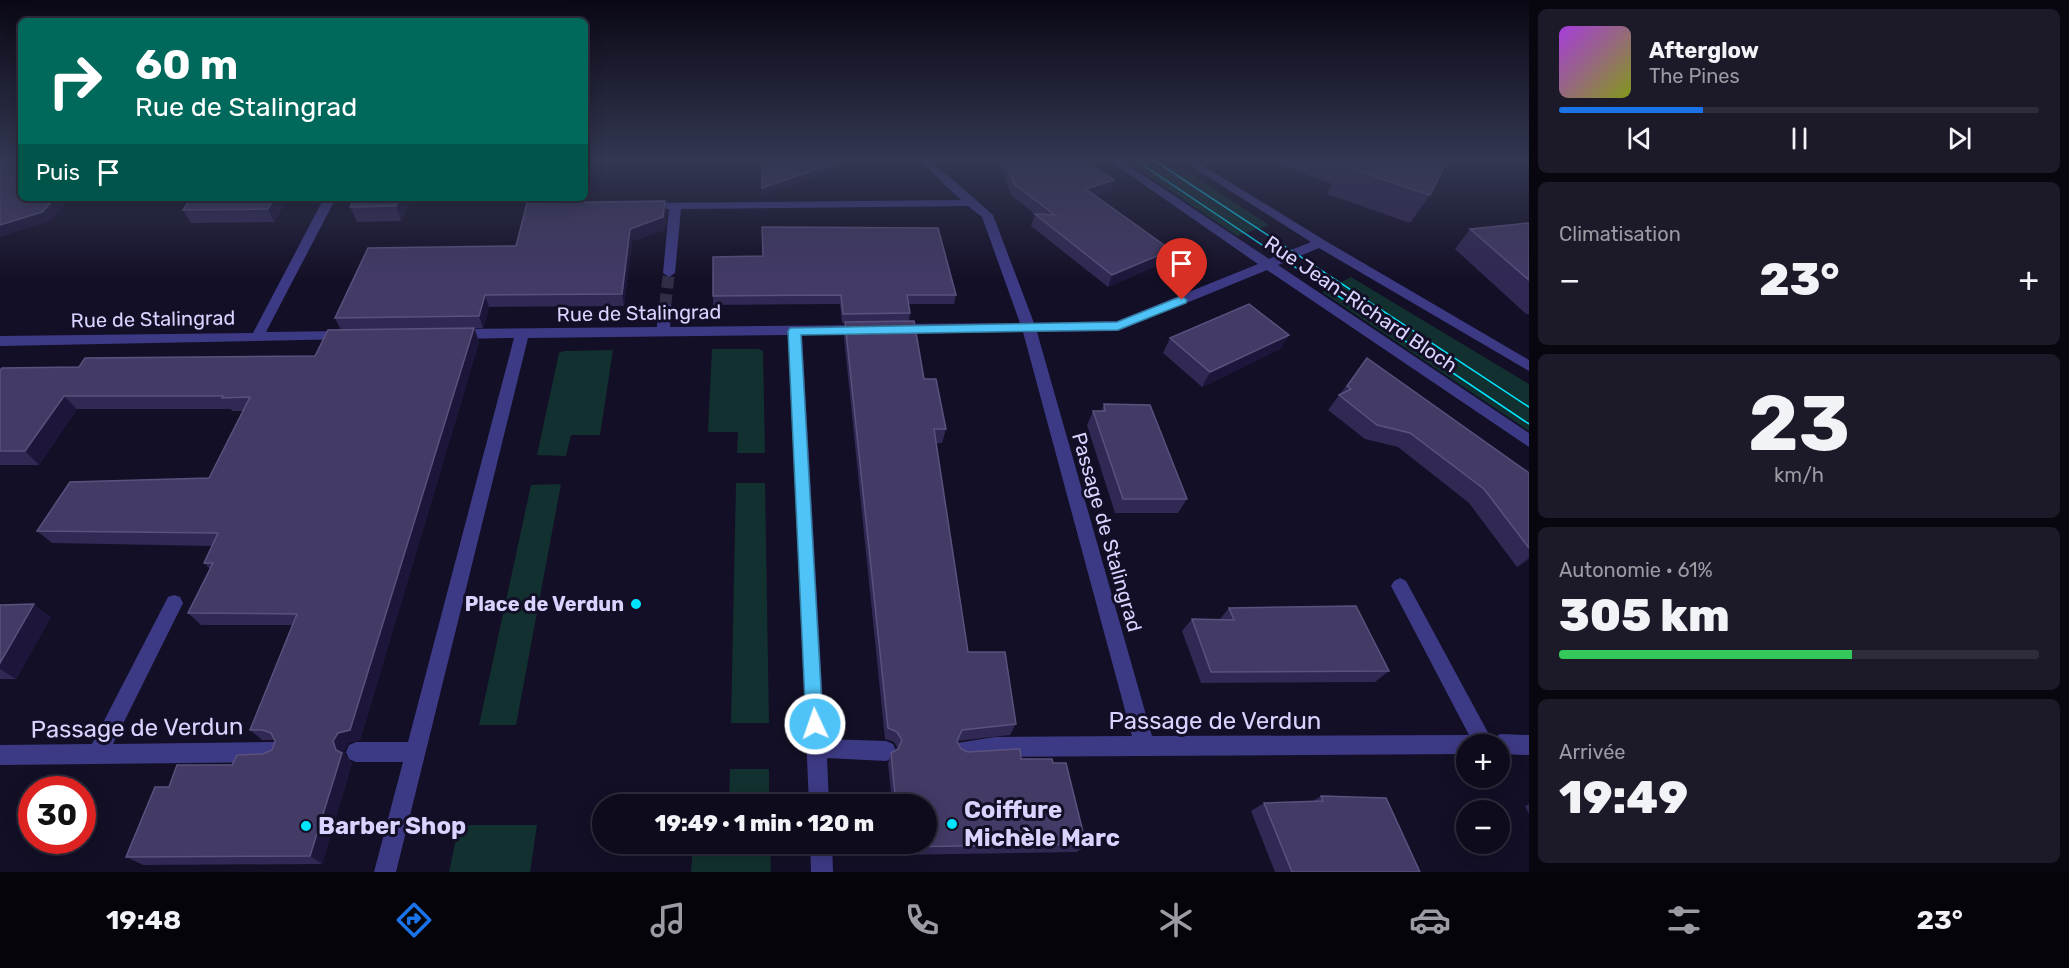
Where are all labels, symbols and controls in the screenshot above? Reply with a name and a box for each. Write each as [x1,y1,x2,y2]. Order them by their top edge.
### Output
text: Afterglow [1649,37,1759,64]
text: 60 m [135,40,238,90]
icon: right [36,42,114,120]
text: The Pines [1649,64,1740,88]
text: Rue de Stalingrad [135,91,357,123]
icon: previous [1623,122,1656,155]
icon: pause [1783,122,1816,155]
icon: next [1943,122,1976,155]
icon: arrive [92,156,125,189]
text: Puis [36,159,80,186]
text: Climatisation [1559,222,1681,246]
street label: Rue Jean-Richard Bloch [1260,231,1462,377]
pin [1156,238,1207,300]
icon: arrive [1165,247,1198,280]
text: 23° [1759,253,1840,306]
text: − [1559,260,1580,299]
text: + [2018,260,2039,299]
street label: Rue de Stalingrad [556,300,722,326]
street label: Rue de Stalingrad [70,306,236,332]
text: 23 [1748,377,1850,470]
street label: Passage de Stalingrad [1067,429,1147,635]
text: km/h [1774,463,1824,487]
text: Autonomie · 61% [1559,558,1713,582]
text: 305 km [1559,589,1730,642]
place label: Place de Verdun [465,592,624,616]
marker: Place de Verdun [629,597,643,611]
position arrow [783,692,847,756]
street label: Passage de Verdun [1109,707,1321,735]
street label: Passage de Verdun [30,712,244,744]
map controls [1456,734,1510,854]
button: + [1456,734,1510,788]
text: Arrivée [1559,740,1626,764]
text: 19:49 [1559,771,1688,824]
speed limit sign: 30 [18,776,96,854]
place label: Coiffure Michèle Marc [964,796,1120,852]
button: − [1456,800,1510,854]
text: 19:49 · 1 min · 120 m [655,810,874,837]
place label: Barber Shop [318,812,466,840]
marker: Coiffure Michèle Marc [945,817,959,831]
marker: Barber Shop [299,819,313,833]
icon: directions [393,899,435,941]
icon: music [647,899,689,941]
icon: phone [901,899,943,941]
icon: climate [1155,899,1197,941]
icon: car [1409,899,1451,941]
icon: filters [1663,899,1705,941]
text: 19:48 [106,904,181,936]
text: 23° [1917,904,1963,936]

